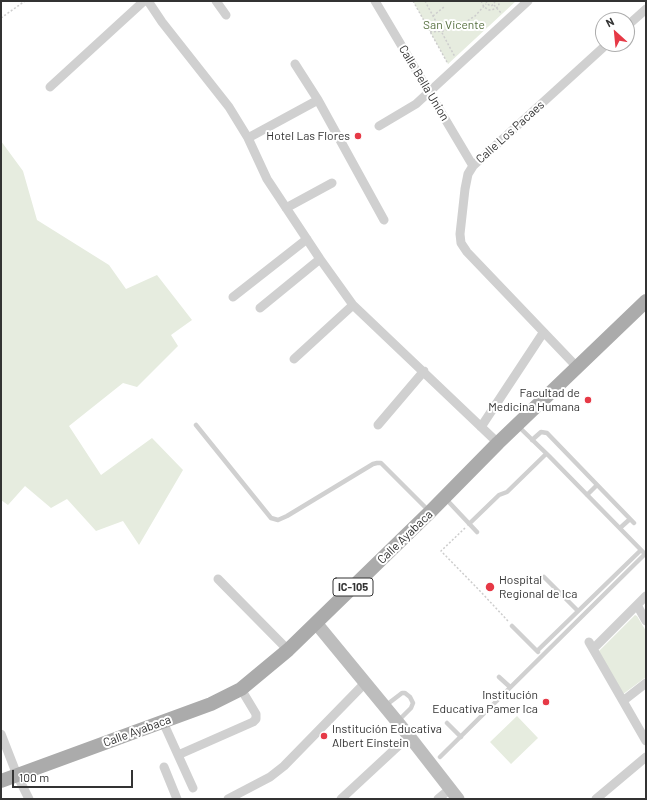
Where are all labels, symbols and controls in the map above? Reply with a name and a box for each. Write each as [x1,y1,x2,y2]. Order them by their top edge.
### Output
north arrow [595,12,635,52]
text: N [604,14,616,29]
park label: San Vicente [423,18,485,32]
street label: Calle Bella Union [396,42,452,124]
street label: Calle Los Pacaes [473,98,547,166]
place label: Hotel Las Flores [266,129,350,143]
marker: Hotel Las Flores [353,131,363,141]
place label: Facultad de Medicina Humana [488,386,580,414]
marker: Facultad de Medicina Humana [583,395,593,405]
street label: Calle Ayabaca [374,507,436,567]
place label: Hospital Regional de Ica [499,573,577,601]
road number: IC-105 [333,578,373,596]
marker: Hospital Regional de Ica [484,581,496,593]
place label: Institución Educativa Pamer Ica [432,688,538,716]
marker: Institución Educativa Pamer Ica [541,697,551,707]
street label: Calle Ayabaca [101,712,173,750]
place label: Institución Educativa Albert Einstein [332,722,442,750]
marker: Institución Educativa Albert Einstein [319,731,329,741]
scale bar [14,762,135,788]
text: 100 m [19,770,49,784]

